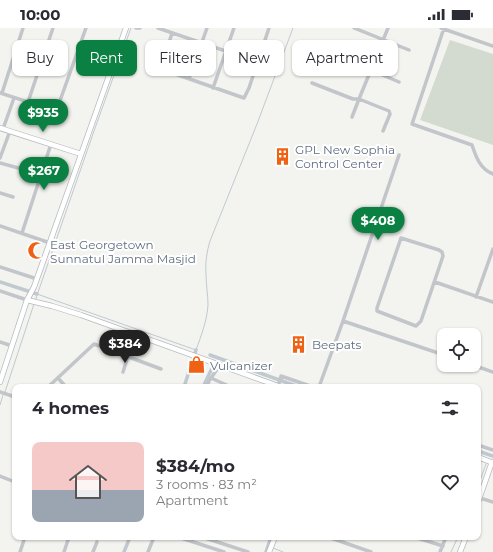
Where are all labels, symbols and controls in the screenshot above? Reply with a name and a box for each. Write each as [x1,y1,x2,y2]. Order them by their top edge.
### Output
text: 10:00 [20,5,60,24]
chip: Buy [12,40,68,76]
chip: Rent [76,40,137,76]
chip: Filters [145,40,216,76]
chip: New [224,40,284,76]
chip: Apartment [292,40,398,76]
pin: $935 [19,99,67,133]
text: $935 [27,104,59,120]
place label: GPL New Sophia Control Center [295,142,395,171]
building icon: GPL New Sophia Control Center [272,146,292,166]
pin: $267 [20,157,68,191]
text: $267 [28,162,60,178]
pin: $408 [354,207,402,241]
text: $408 [361,212,395,228]
place label: East Georgetown Sunnatul Jamma Masjid [50,237,196,266]
mosque icon: East Georgetown Sunnatul Jamma Masjid [27,241,47,261]
map controls [437,328,481,372]
button: locate [437,328,481,372]
pin: $384 [101,330,149,364]
building icon: Beepats [289,334,309,354]
text: $384 [108,335,142,351]
place label: Beepats [312,337,362,352]
shop icon: Vulcanizer [187,355,207,375]
place label: Vulcanizer [210,358,273,373]
icon: filters [439,397,461,419]
text: 4 homes [32,398,109,418]
text: $384/mo [156,456,235,476]
icon: home [64,458,112,506]
icon: heart [439,471,461,493]
text: 3 rooms · 83 m² [156,476,257,492]
text: Apartment [156,492,228,508]

